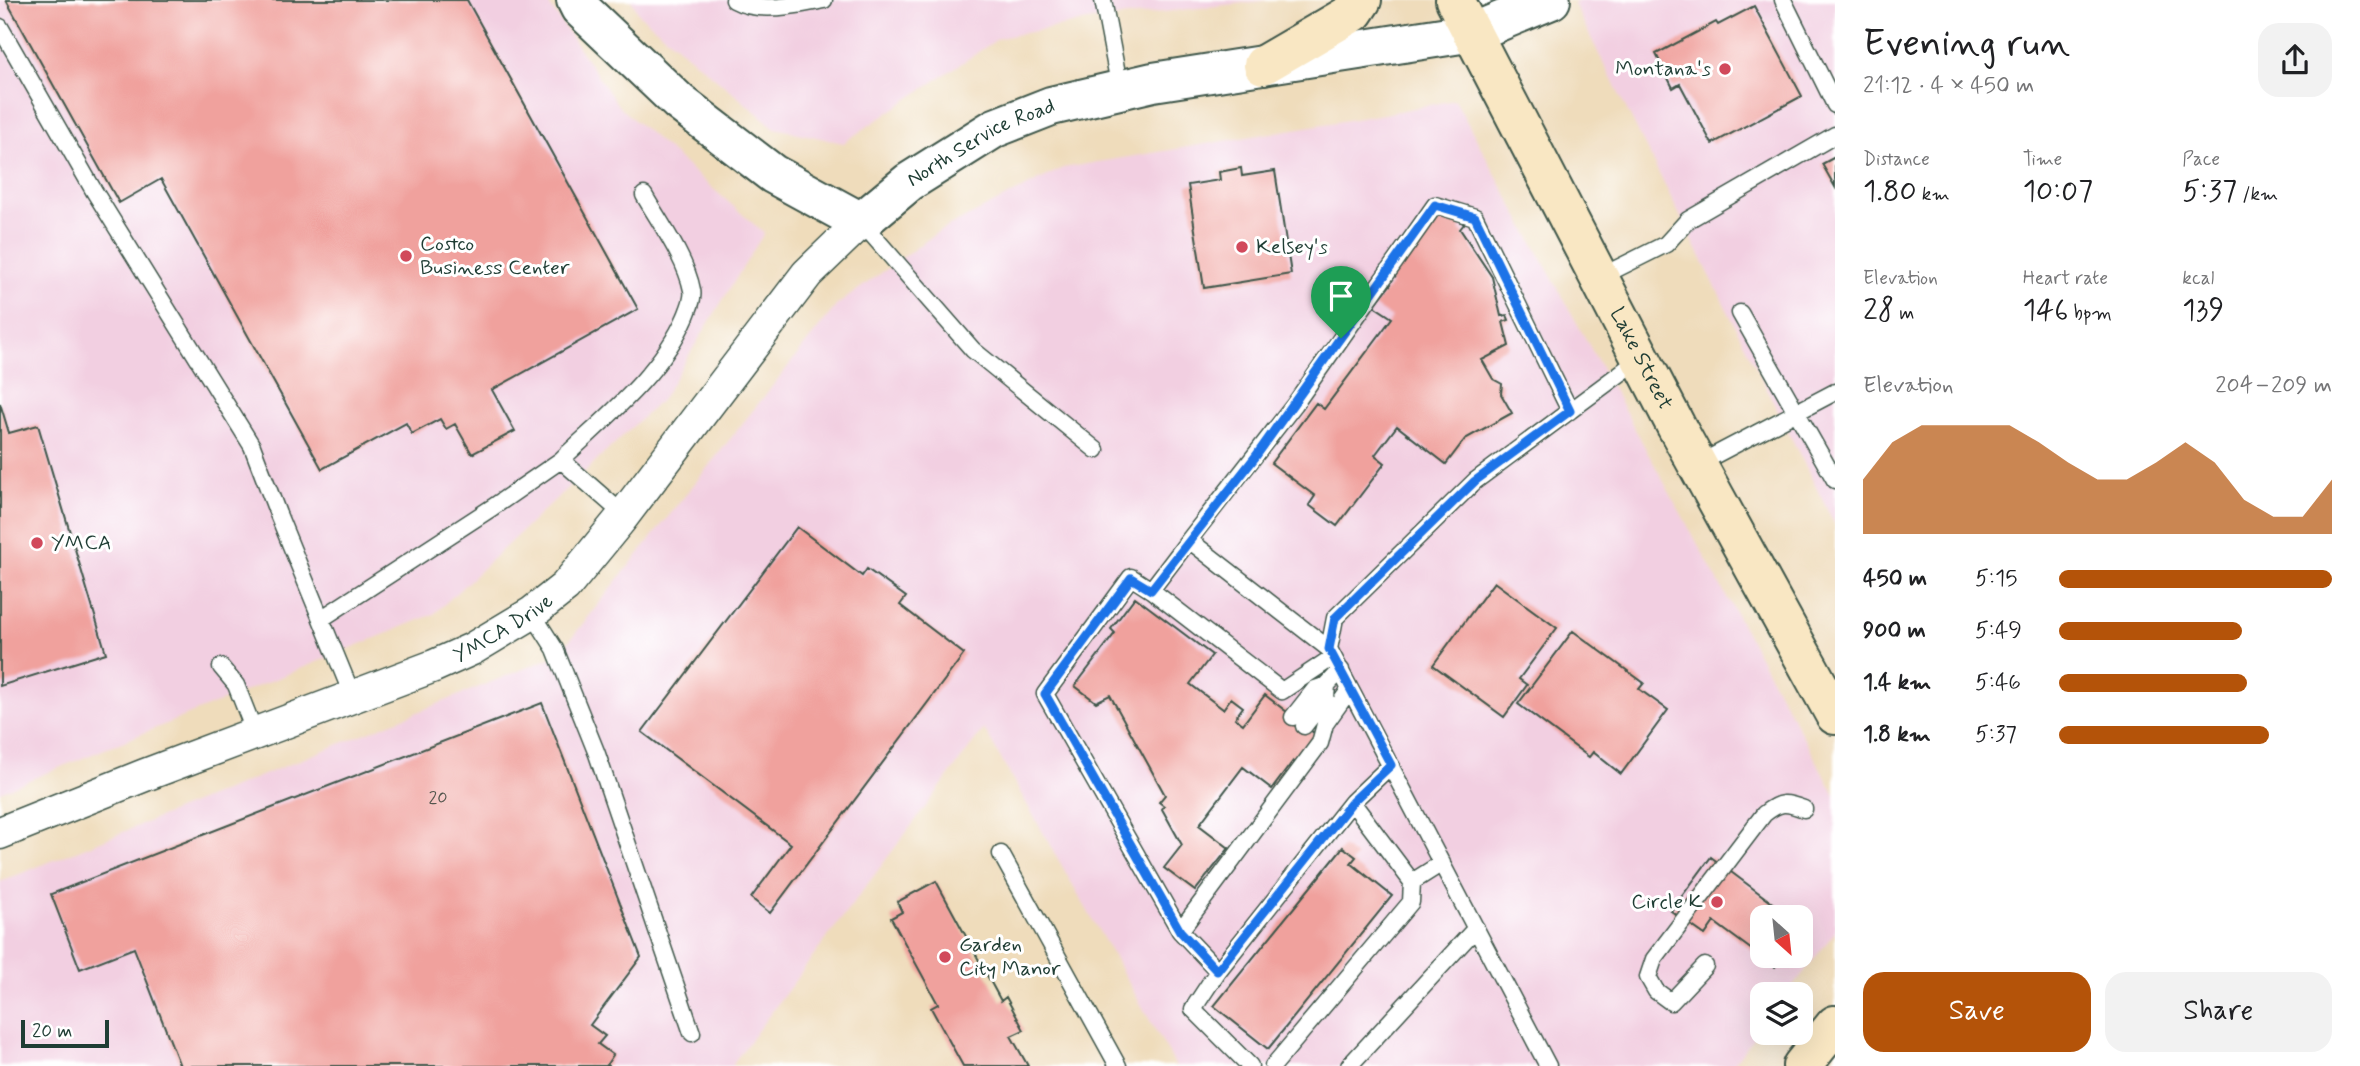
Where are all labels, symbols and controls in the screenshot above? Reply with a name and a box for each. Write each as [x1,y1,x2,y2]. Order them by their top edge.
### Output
text: Evening run [1863,20,2070,69]
button: share [2258,23,2332,97]
place label: Montana's [1615,55,1711,83]
marker: Montana's [1717,61,1733,77]
text: 21:12 · 4 × 450 m [1863,71,2034,101]
street label: North Service Road [901,92,1059,194]
text: Distance [1863,147,1930,172]
text: Time [2023,147,2062,172]
text: Pace [2182,147,2220,172]
text: 1.80 [1863,172,1917,211]
text: 10:07 [2023,172,2093,211]
text: 5:37 [2182,172,2237,211]
text: km [1917,182,1950,207]
text: /km [2237,182,2278,207]
place label: Costco Business Center [420,230,570,282]
place label: Kelsey's [1256,233,1328,261]
marker: Kelsey's [1234,239,1250,255]
marker: Costco Business Center [398,248,414,264]
pin [1311,266,1371,338]
text: Elevation [1863,266,1938,291]
text: Heart rate [2023,266,2108,291]
text: kcal [2182,266,2214,291]
icon: arrive [1322,277,1360,315]
text: 28 [1863,291,1894,330]
text: 146 [2023,291,2068,330]
text: 139 [2182,291,2224,330]
text: m [1894,301,1914,326]
text: bpm [2068,301,2112,326]
street label: Lake Street [1603,302,1679,415]
text: Elevation [1863,371,1954,401]
text: 204–209 m [2215,371,2332,401]
place label: YMCA [51,529,111,557]
marker: YMCA [29,535,45,551]
text: 450 m [1863,564,1927,594]
text: 5:15 [1975,564,2017,594]
street label: YMCA Drive [449,587,559,670]
text: 900 m [1863,616,1926,646]
text: 5:49 [1975,616,2022,646]
text: 1.4 km [1863,668,1931,698]
text: 5:46 [1975,668,2021,698]
text: 1.8 km [1863,720,1931,750]
text: 5:37 [1975,720,2017,750]
house number: 20 [428,786,448,810]
place label: Circle K [1631,888,1703,916]
marker: Circle K [1709,894,1725,910]
north arrow [1750,905,1813,968]
map controls [1750,905,1813,1045]
place label: Garden City Manor [959,931,1061,983]
marker: Garden City Manor [937,949,953,965]
button: Save [1863,972,2091,1052]
button: Share [2105,972,2332,1052]
button: layers [1750,982,1813,1045]
scale bar [21,1017,108,1049]
text: 20 m [32,1019,72,1044]

